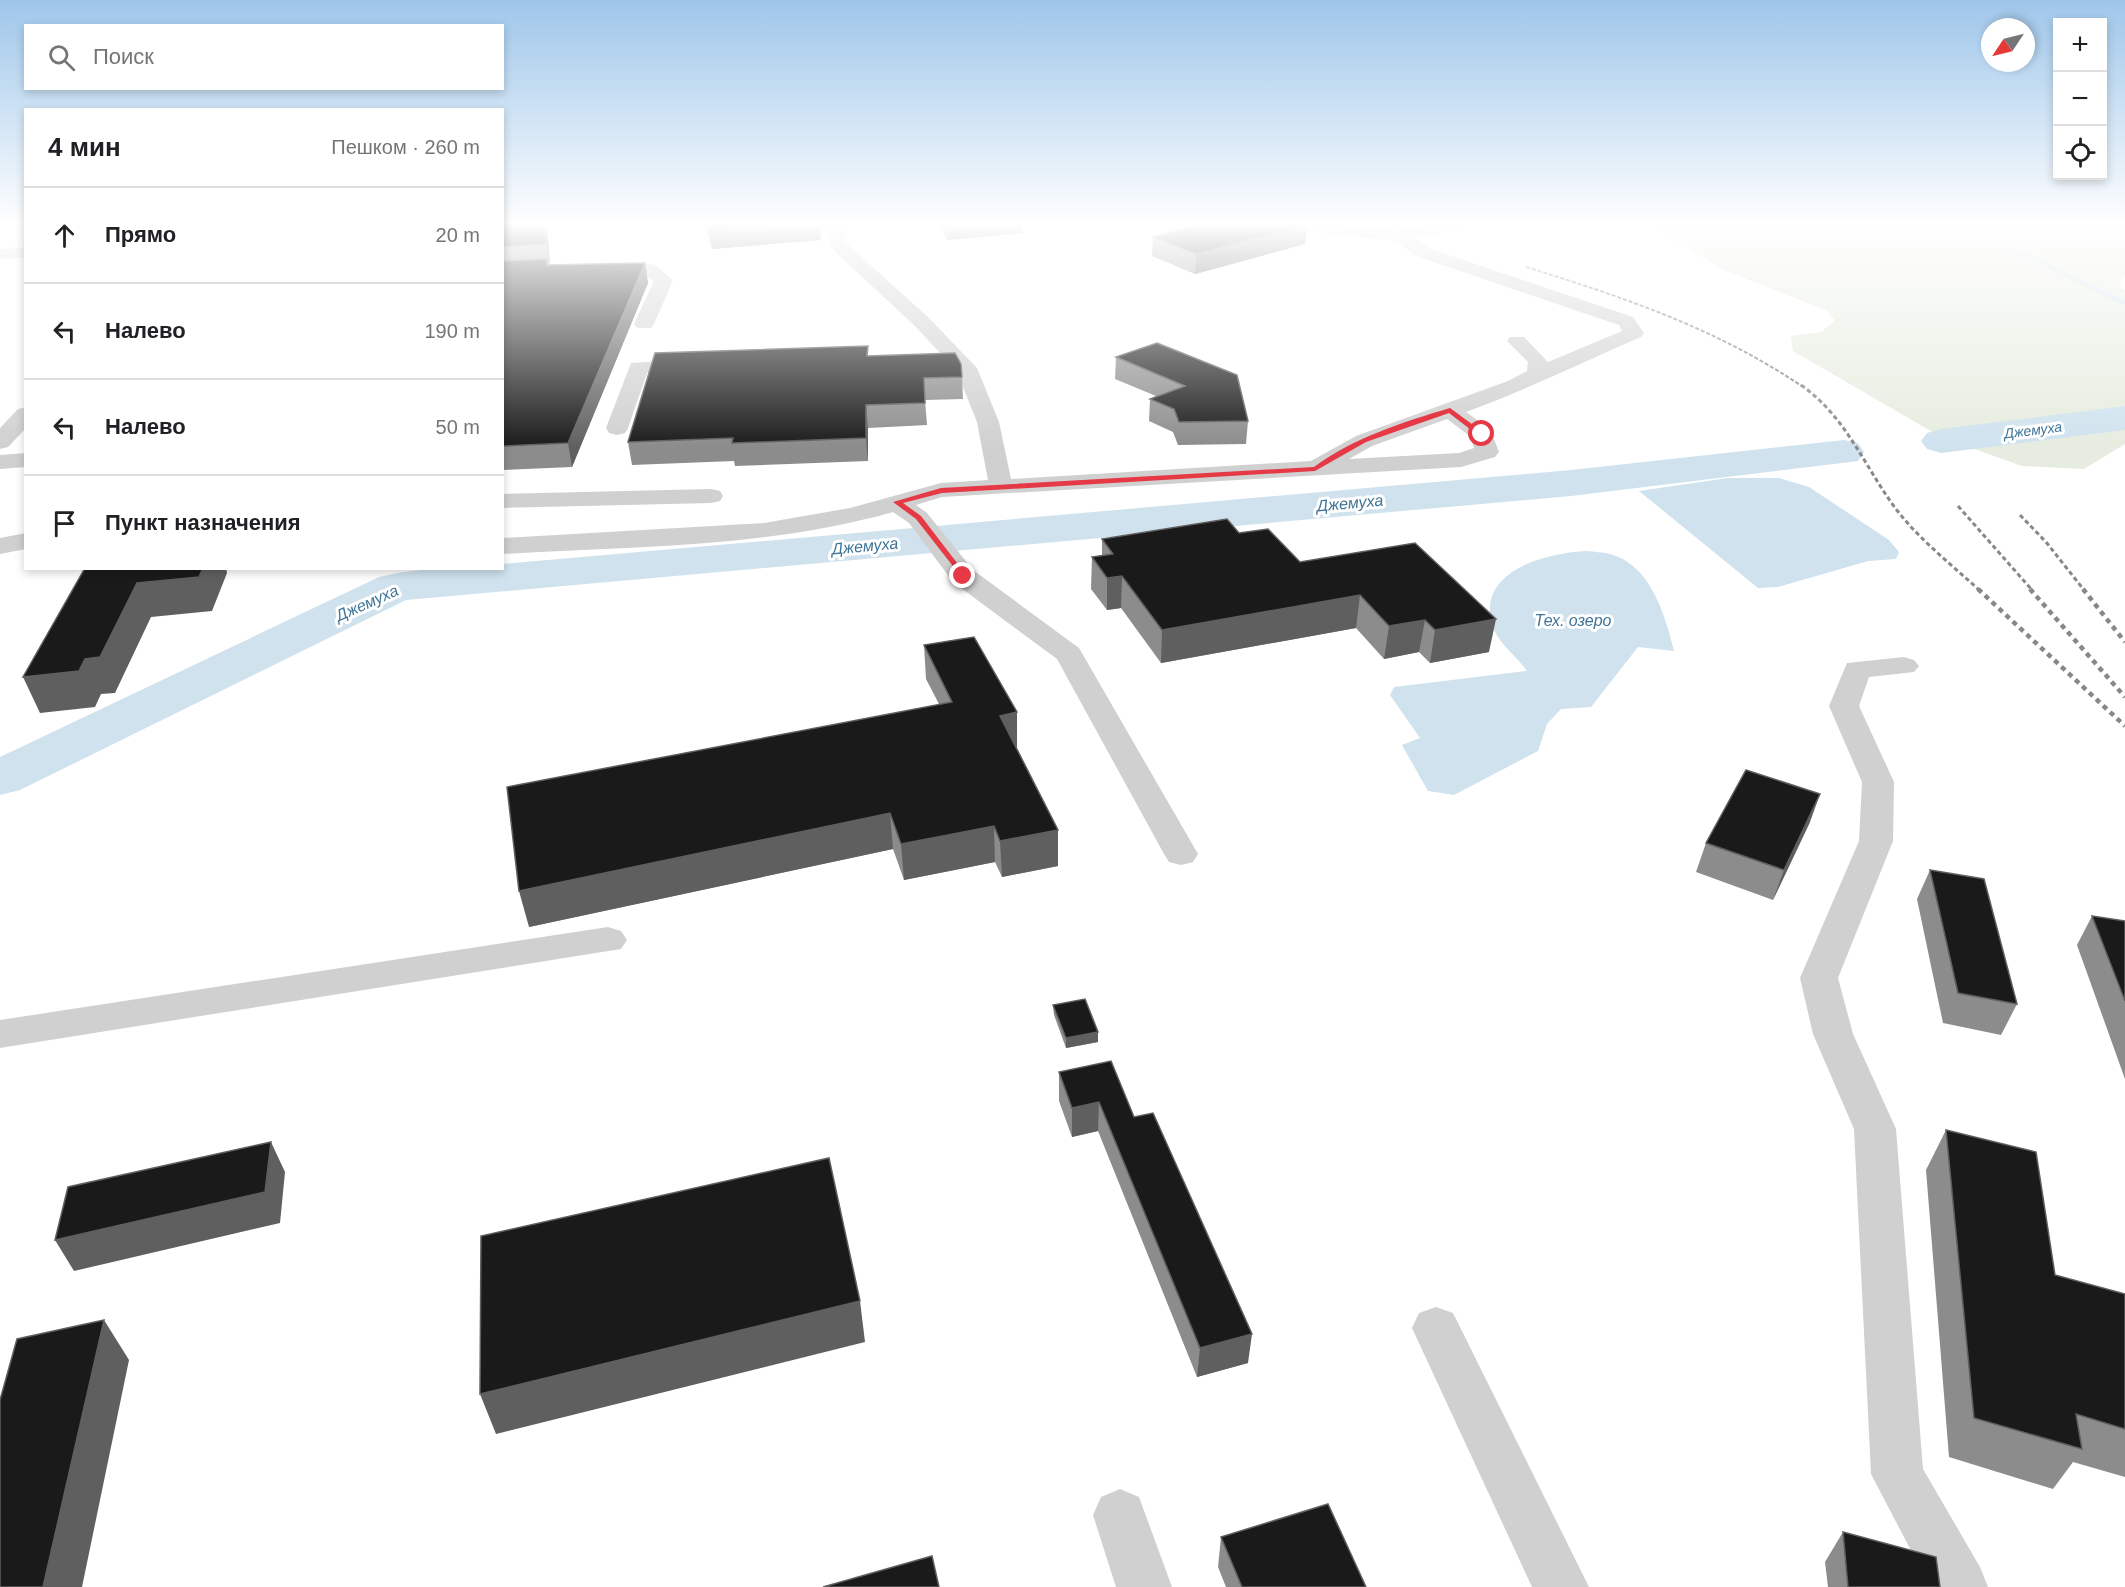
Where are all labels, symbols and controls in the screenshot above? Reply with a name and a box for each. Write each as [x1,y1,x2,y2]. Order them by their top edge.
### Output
north arrow [1981,18,2035,72]
map controls [2053,18,2107,180]
button: + [2053,18,2107,72]
search box [24,24,504,90]
icon: search [45,41,78,74]
text: Поиск [93,44,154,69]
button: − [2053,72,2107,126]
button: locate [2053,126,2107,180]
text: 4 мин [48,132,121,162]
text: Пешком · 260 m [331,136,480,158]
icon: ahead [48,219,81,252]
text: Прямо [105,222,176,247]
text: 20 m [436,224,480,246]
icon: left [48,315,81,348]
text: Налево [105,318,186,343]
text: 190 m [424,320,480,342]
icon: left [48,411,81,444]
text: Налево [105,414,186,439]
text: 50 m [436,416,480,438]
water label: Джемуха [2001,418,2063,442]
route start [1468,420,1494,446]
water label: Джемуха [1314,492,1384,515]
icon: arrive [48,507,81,540]
text: Пункт назначения [105,510,301,535]
water label: Джемуха [829,535,899,558]
route end [949,562,975,588]
water label: Джемуха [331,582,401,625]
water label: Тех. озеро [1535,612,1612,629]

